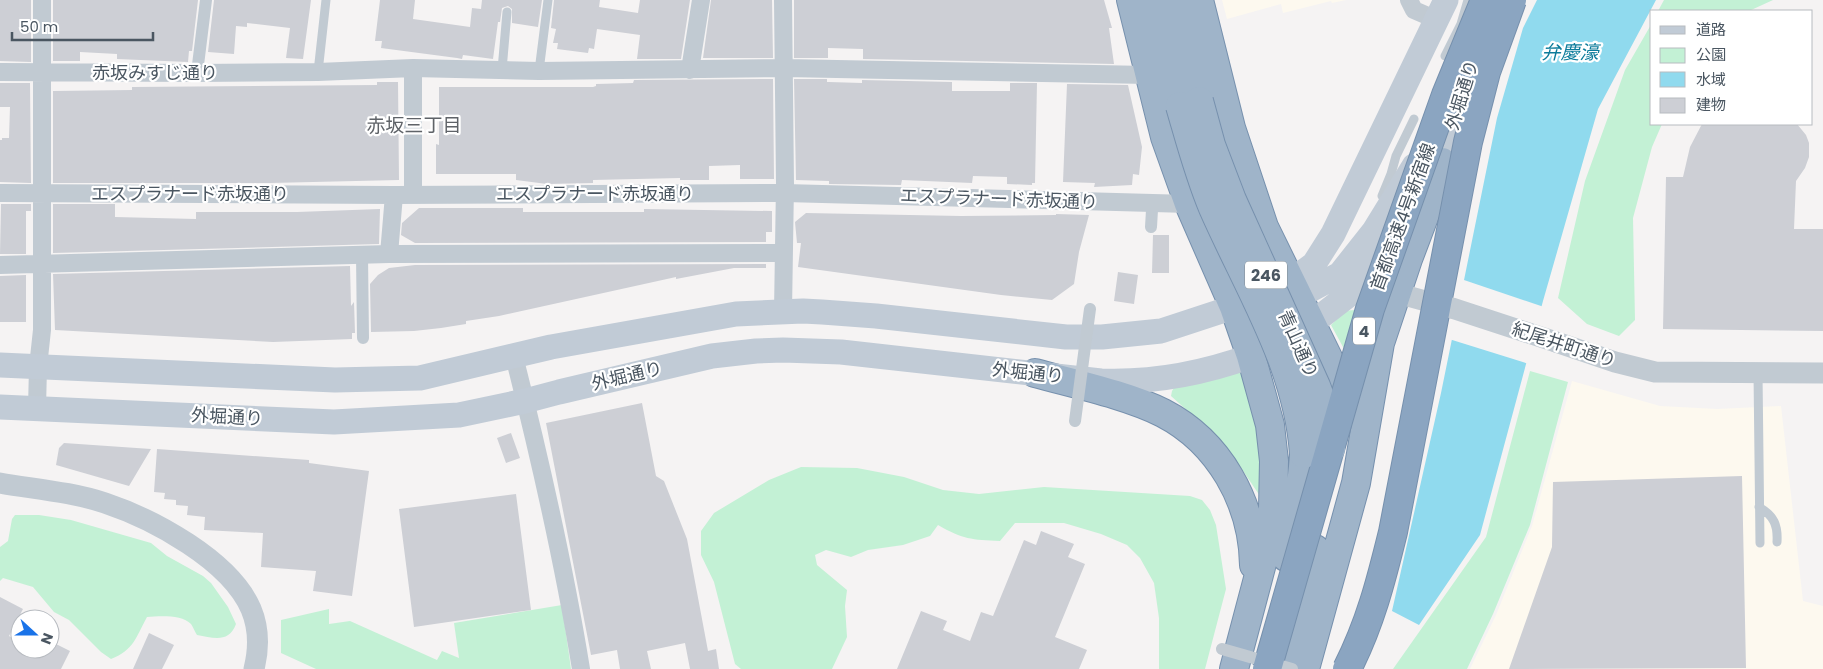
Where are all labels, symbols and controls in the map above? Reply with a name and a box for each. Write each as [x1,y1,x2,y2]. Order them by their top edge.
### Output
scale bar [12,10,154,42]
legend [1650,10,1813,125]
text: 50 m [20,16,58,37]
text: 道路 [1696,19,1726,40]
water label: 弁慶濠 [1541,39,1601,66]
text: 公園 [1696,44,1726,65]
street label: 外堀通り [1439,57,1484,133]
street label: 赤坂みすじ通り [92,60,218,85]
text: 水域 [1696,69,1726,90]
text: 建物 [1696,94,1726,115]
district label: 赤坂三丁目 [366,112,462,139]
street label: 首都高速4号新宿線 [1364,140,1441,294]
street label: エスプラナード赤坂通り [91,181,289,206]
street label: エスプラナード赤坂通り [496,181,694,206]
street label: エスプラナード赤坂通り [900,183,1098,214]
road number: 246 [1245,262,1287,288]
street label: 青山通り [1272,306,1325,382]
street label: 紀尾井町通り [1509,316,1619,373]
road number: 4 [1353,318,1375,344]
street label: 外堀通り [589,355,665,396]
street label: 外堀通り [991,356,1065,389]
street label: 外堀通り [190,402,264,431]
north arrow [10,609,60,659]
text: N [36,630,58,647]

